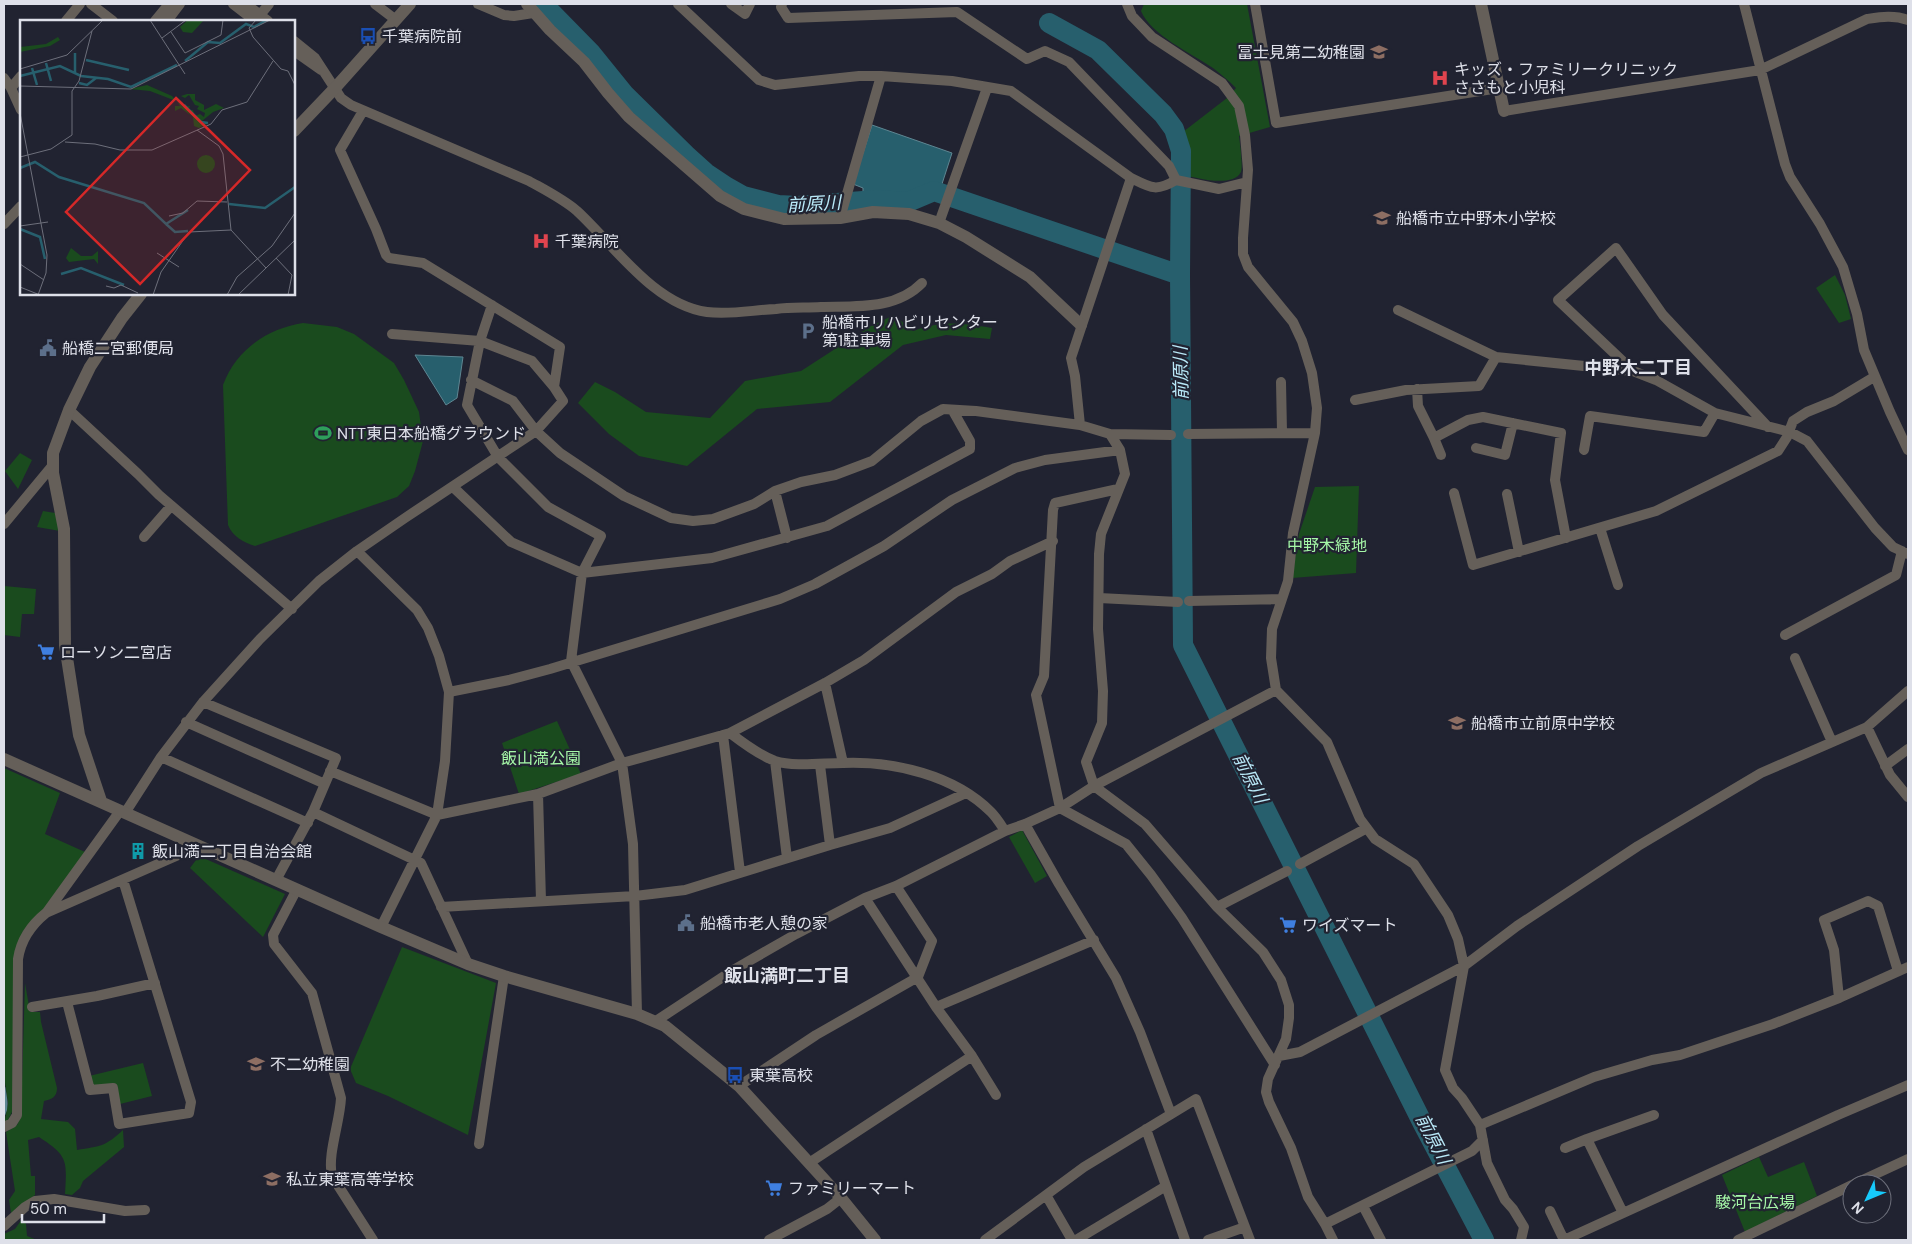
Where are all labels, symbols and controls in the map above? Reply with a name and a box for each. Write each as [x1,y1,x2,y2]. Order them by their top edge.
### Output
inset map [20,20,295,295]
bus stop icon: 千葉病院前 [358,26,378,46]
place label: 千葉病院前 [382,26,462,47]
place label: 冨士見第二幼稚園 [1237,42,1365,63]
school or university icon: 冨士見第二幼稚園 [1369,42,1389,62]
place label: キッズ・ファミリークリニック ささもと小児科 [1454,59,1678,98]
hospital icon: キッズ・ファミリークリニック ささもと小児科 [1430,68,1450,88]
water label: 前原川 [786,190,844,217]
school or university icon: 船橋市立中野木小学校 [1372,208,1392,228]
place label: 船橋市立中野木小学校 [1396,208,1556,229]
hospital icon: 千葉病院 [531,231,551,251]
place label: 千葉病院 [555,231,619,252]
place label: 船橋市リハビリセンター 第1駐車場 [822,312,998,351]
parking icon: 船橋市リハビリセンター 第1駐車場 [798,321,818,341]
public building icon: 船橋二宮郵便局 [38,338,58,358]
place label: 船橋二宮郵便局 [62,338,174,359]
water label: 前原川 [1168,344,1193,400]
district label: 中野木二丁目 [1584,356,1692,380]
sports icon: NTT東日本船橋グラウンド [313,423,333,443]
place label: NTT東日本船橋グラウンド [337,423,526,444]
park label: 中野木緑地 [1287,535,1367,556]
supermarket icon: ローソン二宮店 [36,642,56,662]
place label: ローソン二宮店 [60,642,172,663]
school or university icon: 船橋市立前原中学校 [1447,713,1467,733]
place label: 船橋市立前原中学校 [1471,713,1615,734]
park label: 飯山満公園 [501,748,581,769]
water label: 前原川 [1227,748,1274,809]
building icon: 飯山満二丁目自治会館 [128,841,148,861]
place label: 飯山満二丁目自治会館 [152,841,312,862]
public building icon: 船橋市老人憩の家 [676,913,696,933]
place label: 船橋市老人憩の家 [700,913,828,934]
supermarket icon: ワイズマート [1278,915,1298,935]
place label: ワイズマート [1302,915,1398,936]
district label: 飯山満町二丁目 [724,964,850,988]
school or university icon: 不二幼稚園 [246,1054,266,1074]
place label: 不二幼稚園 [270,1054,350,1075]
bus stop icon: 東葉高校 [725,1065,745,1085]
place label: 東葉高校 [749,1065,813,1086]
water label: 前原川 [1410,1109,1457,1170]
school or university icon: 私立東葉高等学校 [262,1169,282,1189]
place label: 私立東葉高等学校 [286,1169,414,1190]
north arrow [1842,1174,1892,1224]
supermarket icon: ファミリーマート [764,1178,784,1198]
place label: ファミリーマート [788,1178,916,1199]
scale bar [22,1192,105,1224]
park label: 駿河台広場 [1715,1192,1795,1213]
text: N [1848,1198,1868,1218]
text: 50 m [30,1199,67,1219]

